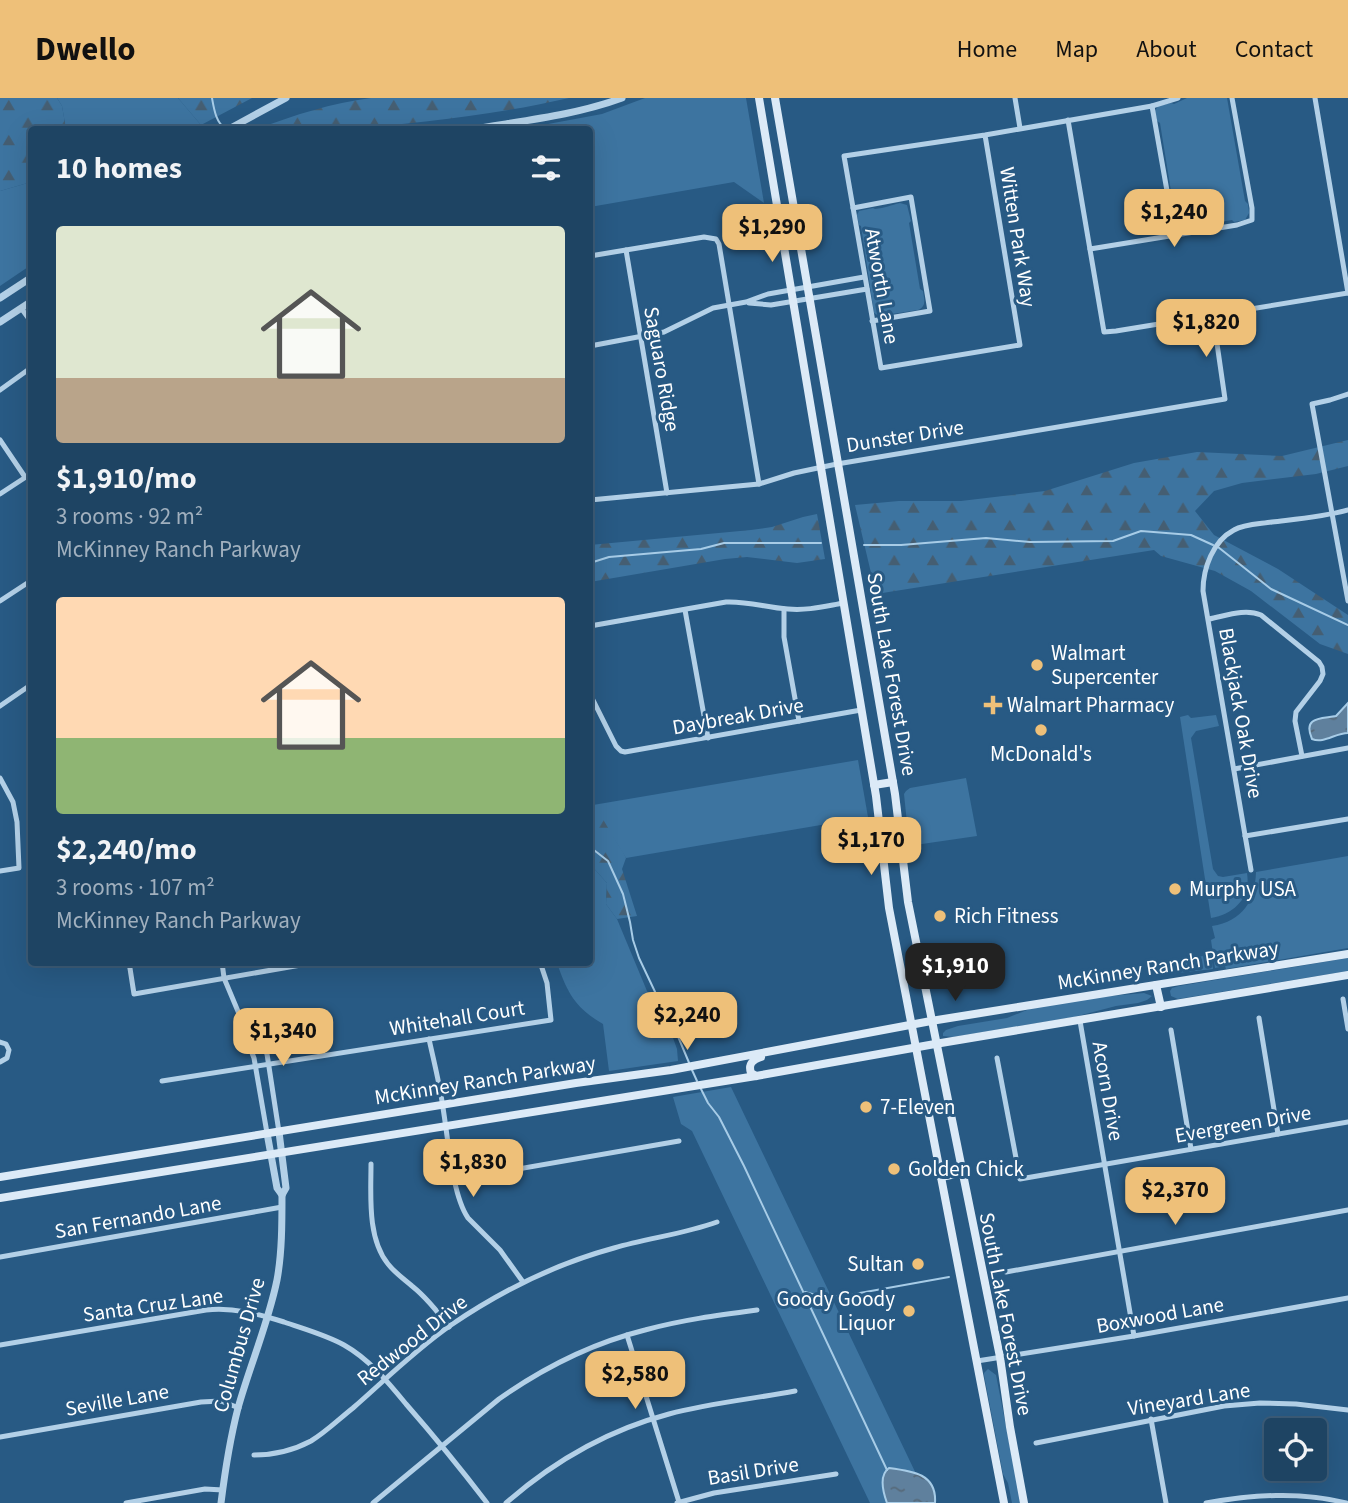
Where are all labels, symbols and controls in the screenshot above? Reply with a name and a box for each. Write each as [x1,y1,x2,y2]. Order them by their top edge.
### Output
text: Dwello [35,26,136,73]
text: Home [957,32,1017,67]
text: Map [1055,32,1098,67]
text: About [1136,32,1197,67]
text: Contact [1235,32,1313,67]
text: 10 homes [56,147,182,190]
icon: filters [527,149,565,187]
street label: Witten Park Way [992,165,1044,309]
pin: $1,240 [1117,190,1231,249]
text: $1,240 [1140,195,1208,228]
pin: $1,290 [715,204,829,264]
text: $1,290 [738,210,806,243]
street label: Atworth Lane [857,226,907,346]
icon: home [248,271,374,397]
pin: $1,820 [1149,300,1263,359]
street label: Saguaro Ridge [636,304,688,434]
text: $1,820 [1172,305,1240,338]
street label: Dunster Drive [844,412,966,460]
text: $1,910/mo [56,457,197,500]
text: 3 rooms · 92 m² [56,500,203,533]
text: McKinney Ranch Parkway [56,533,301,566]
street label: South Lake Forest Drive [859,570,925,778]
street label: Blackjack Oak Drive [1211,625,1271,801]
place label: Walmart Supercenter [1051,638,1159,692]
icon: home [248,642,374,768]
marker: Walmart Supercenter [1029,657,1045,673]
street label: Daybreak Drive [670,690,806,742]
place label: Walmart Pharmacy [1007,690,1175,720]
marker: Walmart Pharmacy [985,697,1001,713]
marker: McDonald's [1033,722,1049,738]
place label: McDonald's [990,739,1092,769]
pin: $1,170 [814,818,928,877]
text: $1,170 [837,823,905,856]
text: $2,240/mo [56,828,197,871]
text: 3 rooms · 107 m² [56,871,215,904]
place label: Murphy USA [1189,874,1297,904]
marker: Murphy USA [1167,881,1183,897]
place label: Rich Fitness [954,901,1059,931]
text: McKinney Ranch Parkway [56,904,301,937]
marker: Rich Fitness [932,908,948,924]
street label: McKinney Ranch Parkway [1055,933,1281,997]
pin: $1,910 [898,944,1012,1003]
text: $1,910 [921,949,989,982]
pin: $2,240 [630,992,744,1052]
street label: Whitehall Court [387,993,527,1043]
text: $2,240 [653,998,721,1031]
pin: $1,340 [226,1009,340,1068]
text: $1,340 [249,1014,317,1047]
street label: Acorn Drive [1085,1039,1131,1143]
street label: McKinney Ranch Parkway [372,1048,598,1112]
place label: 7-Eleven [880,1092,956,1122]
street label: Evergreen Drive [1173,1097,1313,1151]
marker: 7-Eleven [858,1099,874,1115]
pin: $1,830 [416,1140,530,1199]
text: $1,830 [439,1145,507,1178]
place label: Golden Chick [908,1154,1025,1184]
marker: Golden Chick [886,1161,902,1177]
pin: $2,370 [1118,1168,1232,1227]
text: $2,370 [1141,1173,1209,1206]
street label: San Fernando Lane [52,1188,224,1246]
street label: South Lake Forest Drive [972,1210,1040,1418]
place label: Sultan [847,1249,904,1279]
marker: Sultan [910,1256,926,1272]
street label: Columbus Drive [205,1274,273,1416]
street label: Santa Cruz Lane [81,1280,225,1330]
place label: Goody Goody Liquor [776,1284,896,1338]
street label: Redwood Drive [350,1287,474,1393]
street label: Boxwood Lane [1094,1289,1226,1341]
marker: Goody Goody Liquor [901,1303,917,1319]
pin: $2,580 [578,1352,692,1411]
text: $2,580 [601,1357,669,1390]
street label: Vineyard Lane [1126,1375,1252,1423]
street label: Seville Lane [63,1376,171,1424]
map controls [1264,1418,1327,1481]
button: locate [1264,1418,1327,1481]
street label: Basil Drive [705,1449,801,1493]

